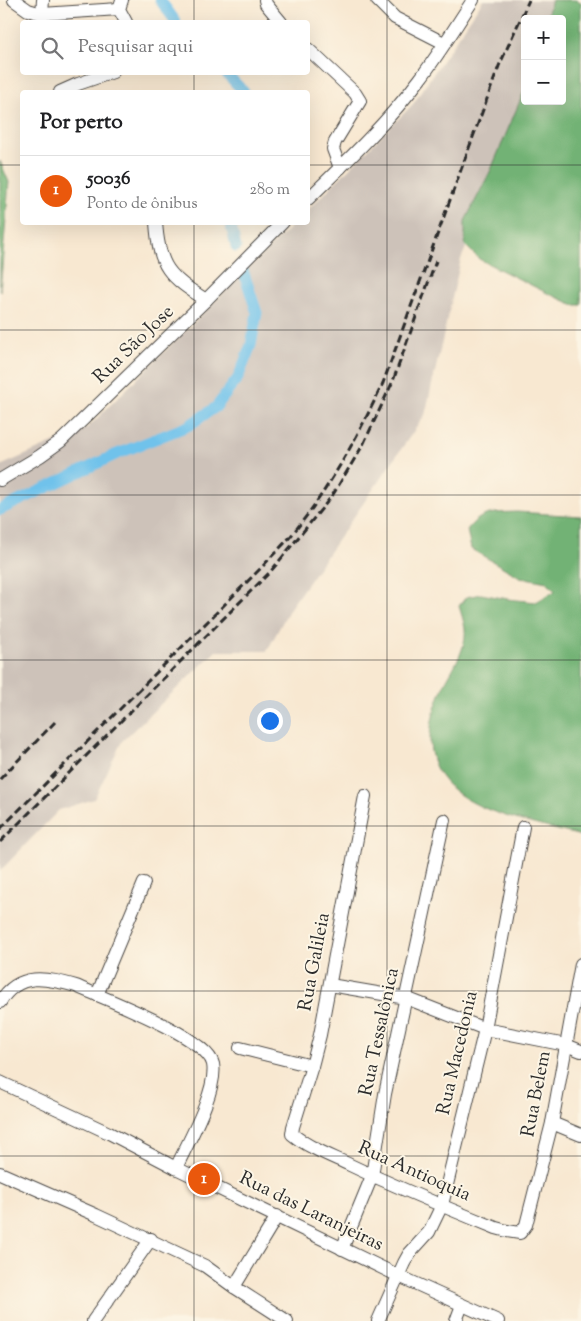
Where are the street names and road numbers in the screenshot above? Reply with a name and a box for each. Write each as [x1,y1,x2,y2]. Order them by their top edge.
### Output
street label: Rua São Jose [87,299,181,391]
street label: Rua Galileia [292,910,338,1014]
street label: Rua Tessalônica [353,965,407,1099]
street label: Rua Macedonia [431,988,485,1118]
street label: Rua Belem [515,1048,559,1139]
street label: Rua Antioquia [353,1135,475,1209]
street label: Rua das Laranjeiras [234,1165,388,1259]

